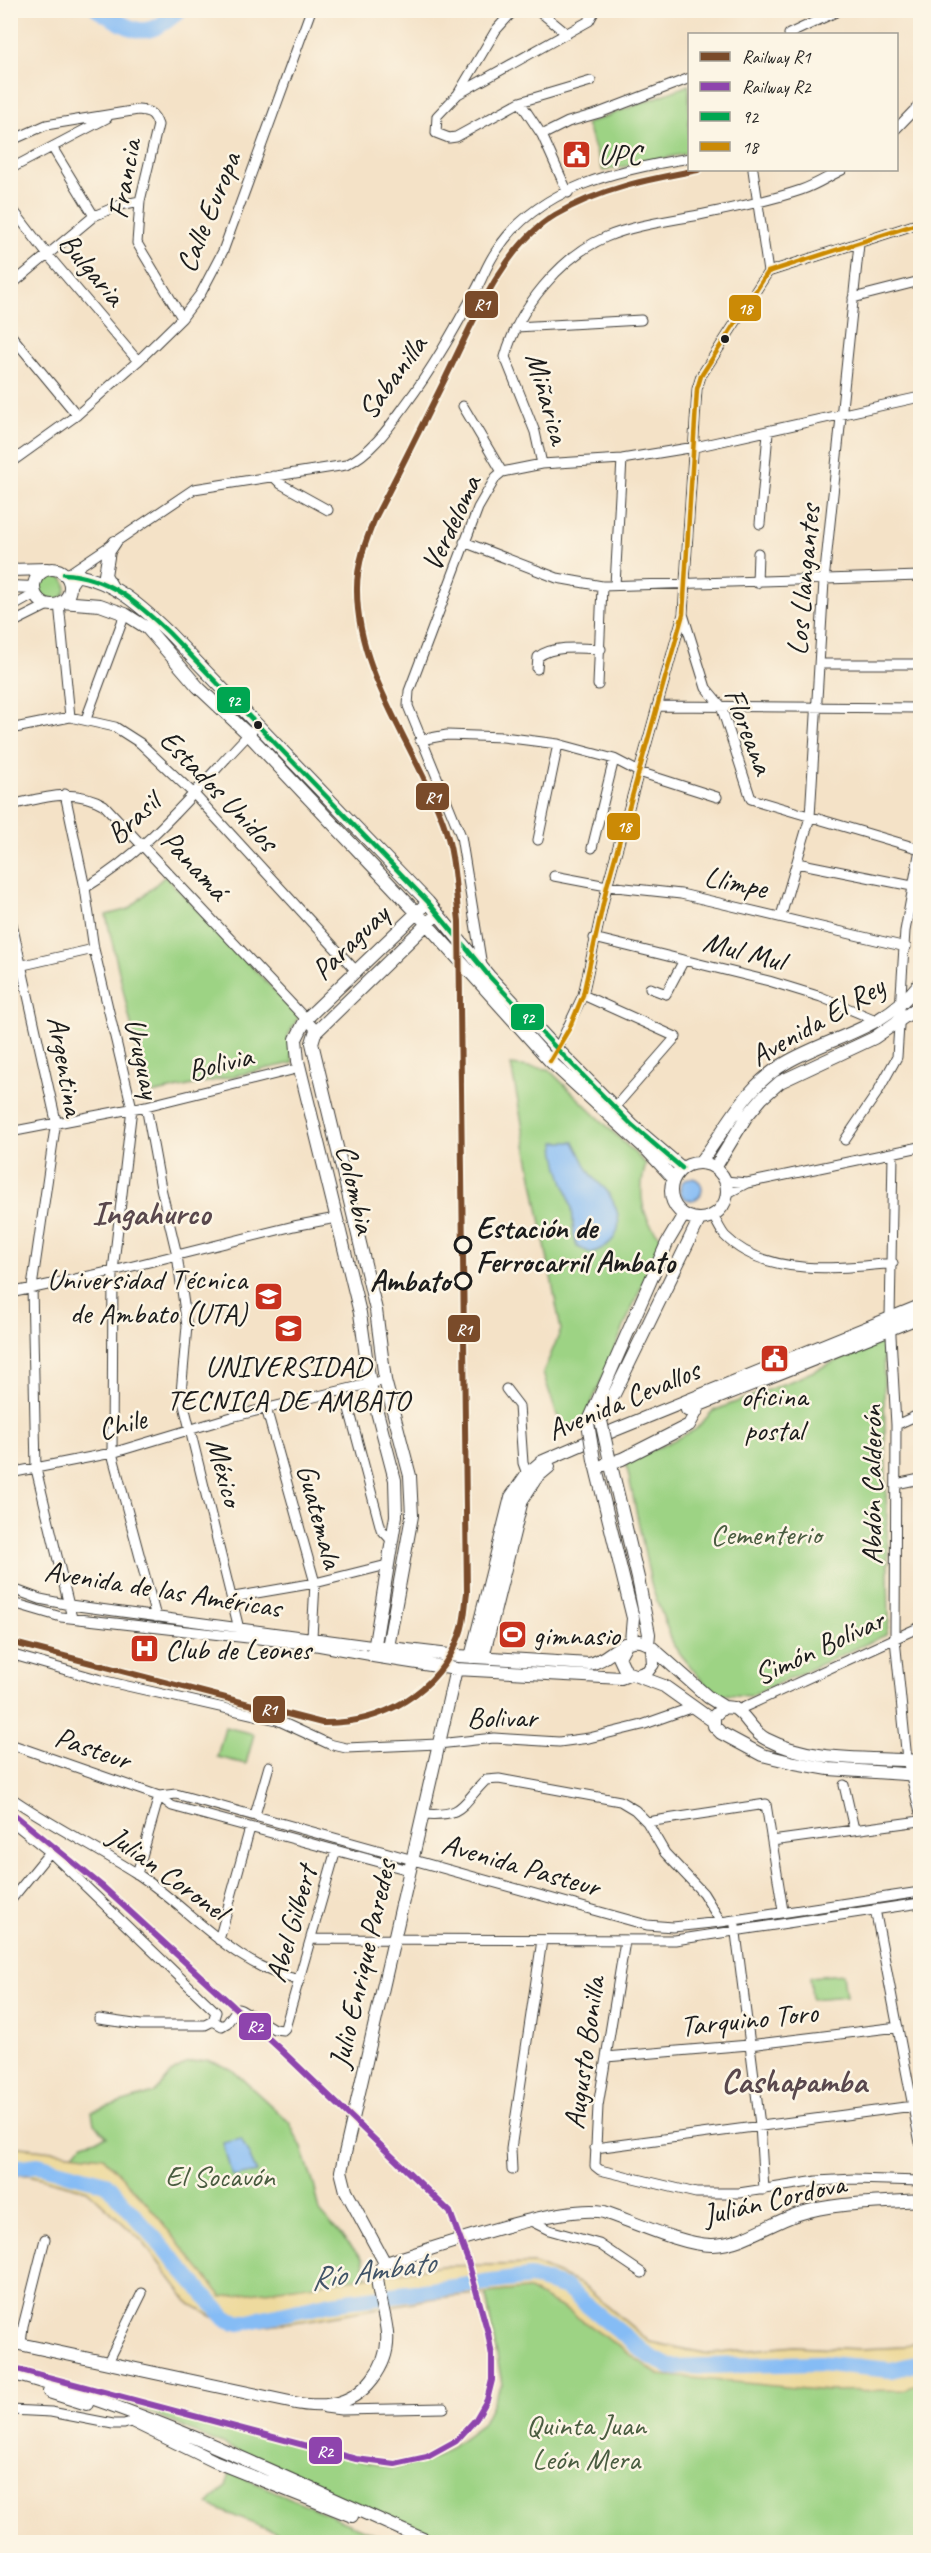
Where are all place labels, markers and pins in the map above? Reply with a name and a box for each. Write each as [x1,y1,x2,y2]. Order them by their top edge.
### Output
place label: UPC [598,135,644,173]
public building icon: UPC [561,138,593,170]
unlabelled marker [719,333,731,345]
unlabelled marker [252,719,264,731]
place label: Estación de Ferrocarril Ambato [476,1209,677,1281]
marker: Estación de Ferrocarril Ambato [454,1236,472,1254]
place label: Universidad Técnica de Ambato (UTA) [47,1260,249,1332]
place label: Ambato [370,1262,453,1300]
marker: Ambato [454,1272,472,1290]
school or university icon: Universidad Técnica de Ambato (UTA) [252,1280,284,1312]
school or university icon: UNIVERSIDAD TECNICA DE AMBATO [272,1313,304,1345]
public building icon: oficina postal [758,1343,790,1375]
place label: UNIVERSIDAD TECNICA DE AMBATO [167,1347,413,1419]
place label: oficina postal [741,1377,810,1449]
place label: gimnasio [533,1616,621,1654]
sports icon: gimnasio [496,1619,528,1651]
place label: Club de Leones [165,1630,314,1668]
hospital icon: Club de Leones [128,1633,160,1665]

